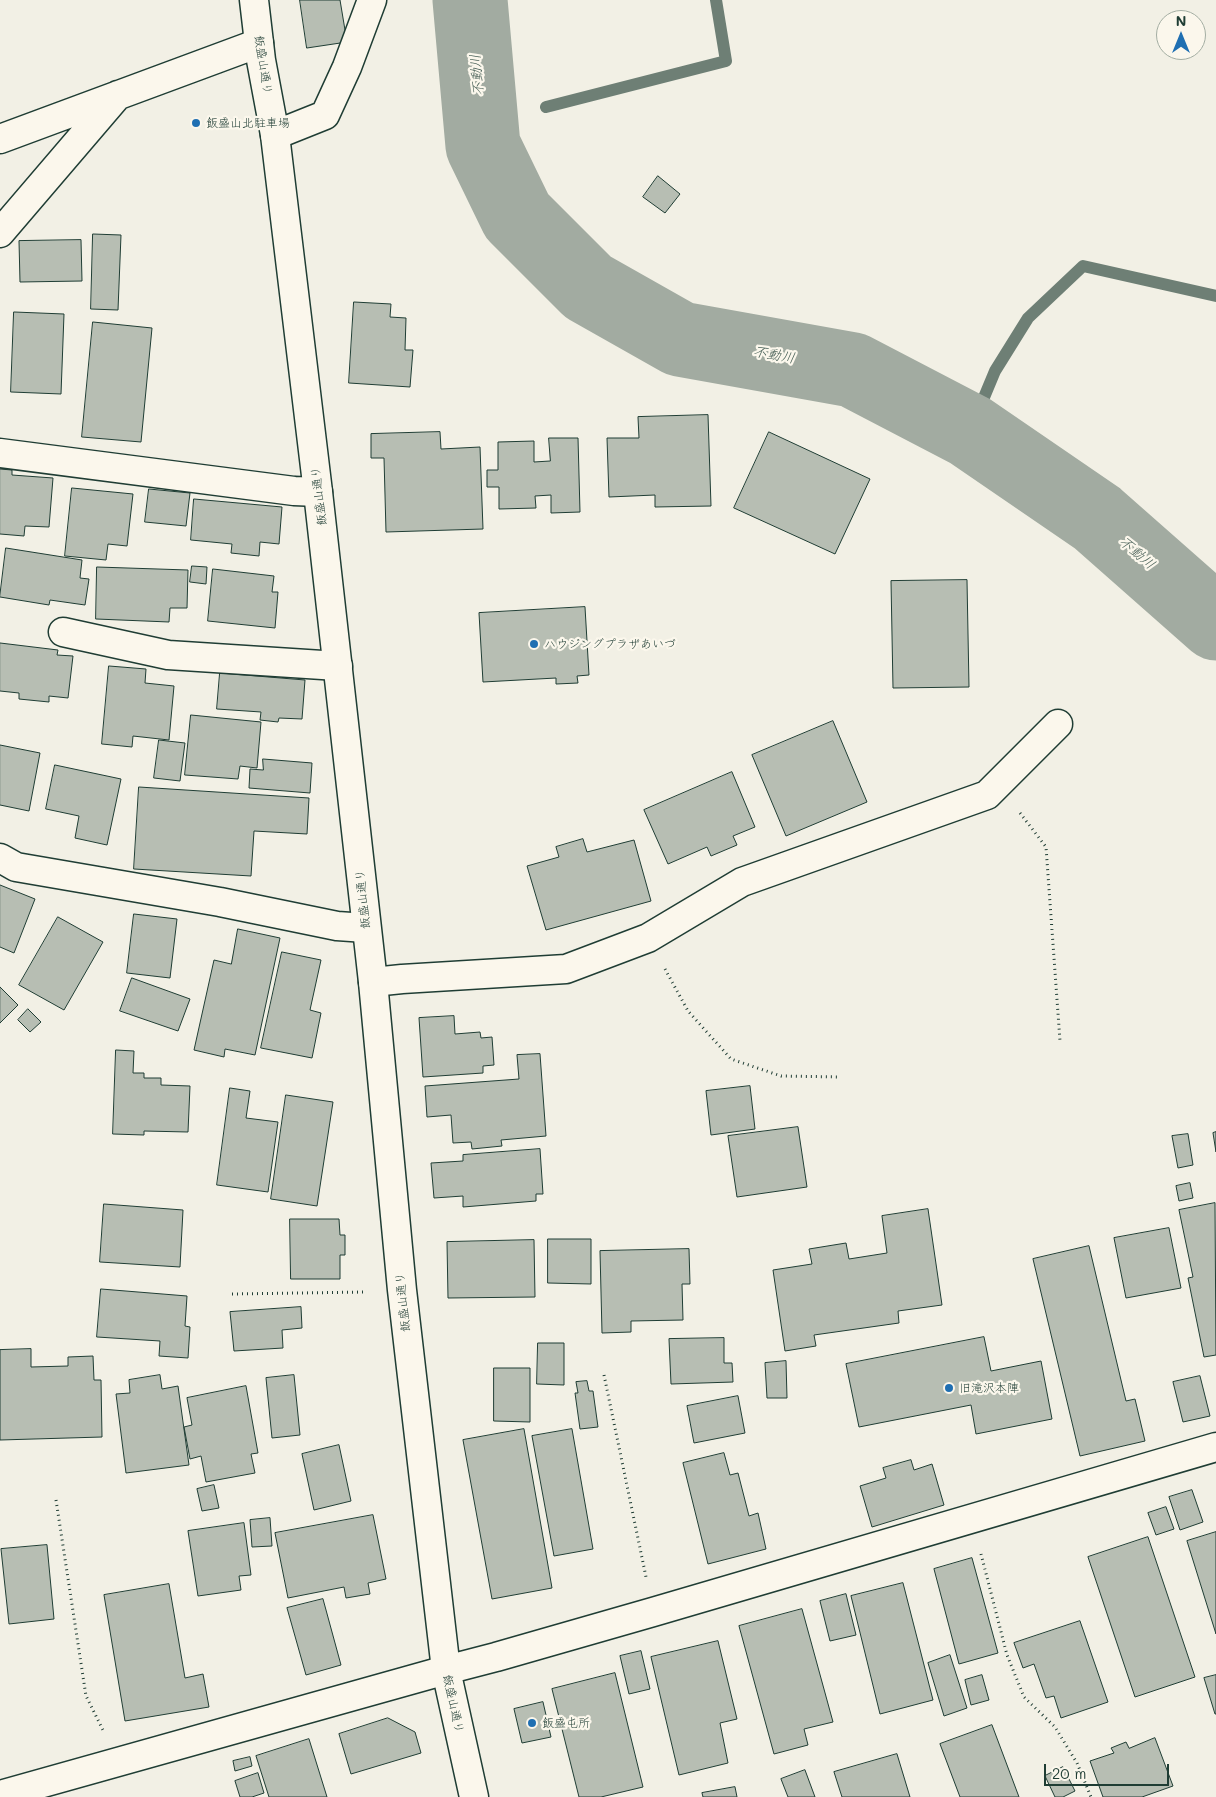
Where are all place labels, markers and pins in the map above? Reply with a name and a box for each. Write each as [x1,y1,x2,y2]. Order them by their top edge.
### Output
place label: 飯盛山北駐車場 [206,116,290,130]
marker: 飯盛山北駐車場 [190,117,202,129]
place label: ハウジングプラザあいづ [544,637,676,651]
marker: ハウジングプラザあいづ [528,638,540,650]
place label: 旧滝沢本陣 [959,1381,1019,1395]
marker: 旧滝沢本陣 [943,1382,955,1394]
place label: 飯盛屯所 [542,1716,590,1730]
marker: 飯盛屯所 [526,1717,538,1729]

